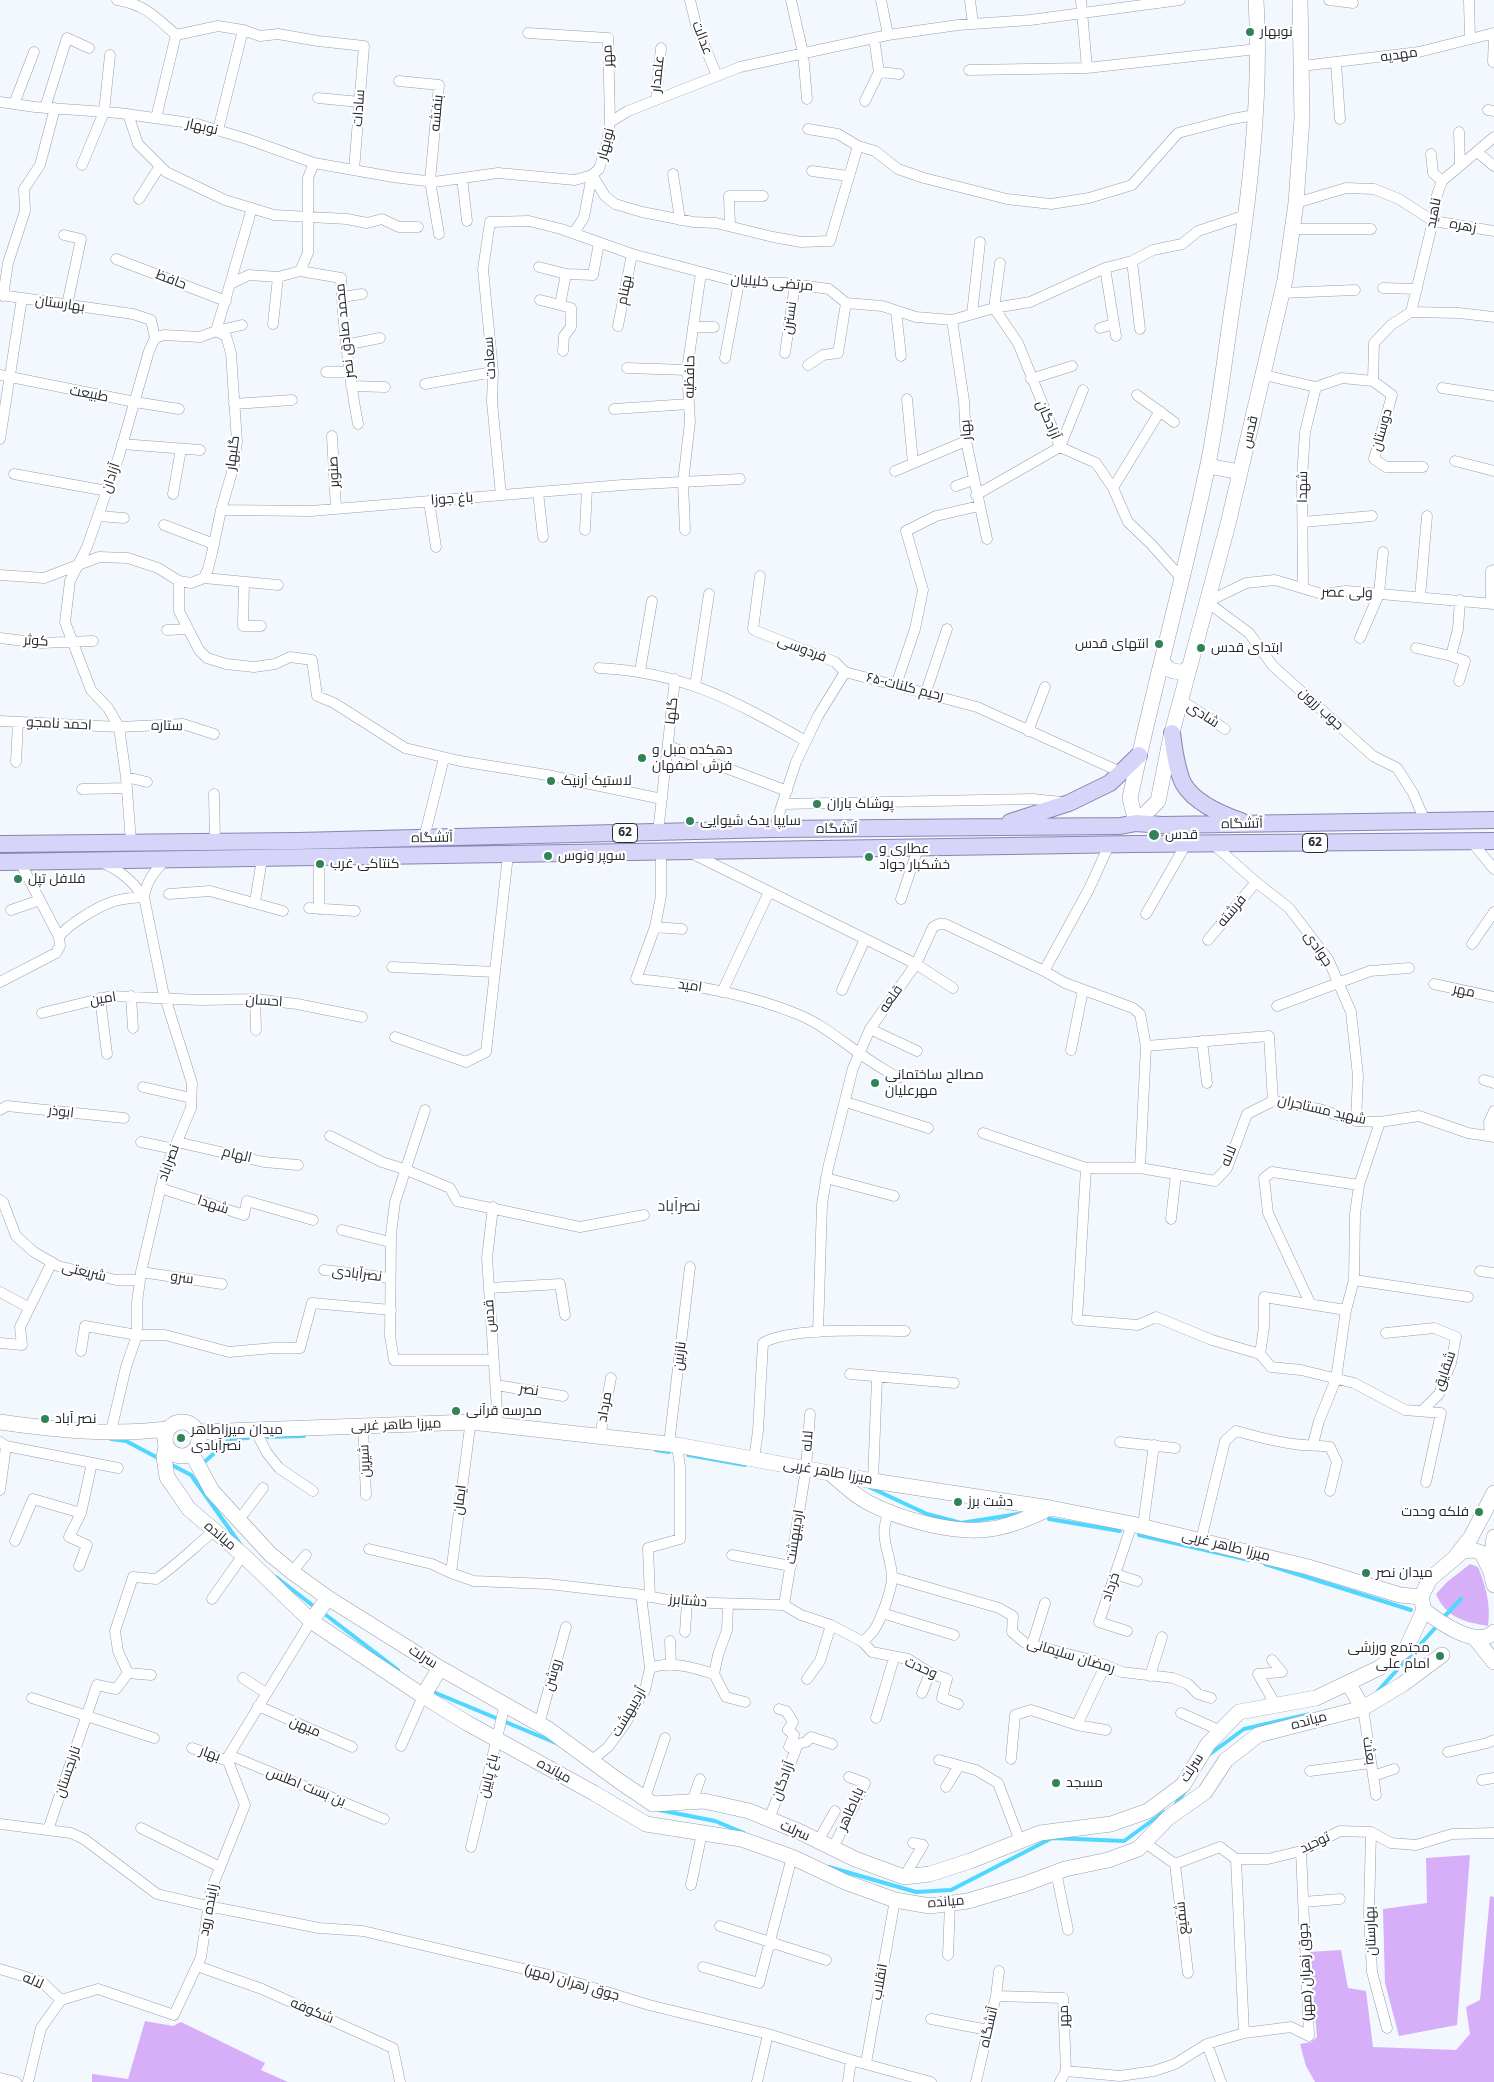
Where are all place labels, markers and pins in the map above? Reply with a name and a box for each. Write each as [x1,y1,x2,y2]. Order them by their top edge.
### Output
place label: نوبهار [1260,24,1293,40]
marker: نوبهار [1244,26,1256,38]
place label: انتهای قدس [1075,636,1149,652]
marker: انتهای قدس [1153,638,1165,650]
place label: ابتدای قدس [1211,640,1283,656]
marker: ابتدای قدس [1195,642,1207,654]
place label: دهکده مبل و فرش اصفهان [652,742,733,774]
marker: دهکده مبل و فرش اصفهان [636,752,648,764]
place label: لاستیک آرنیک [561,773,632,789]
marker: لاستیک آرنیک [545,775,557,787]
place label: پوشاک باران [827,796,894,812]
marker: پوشاک باران [811,798,823,810]
place label: سایپا یدک شیوایی [700,813,801,829]
marker: سایپا یدک شیوایی [684,815,696,827]
place label: قدس [1165,827,1198,843]
marker: قدس [1147,828,1161,842]
place label: عطاری و خشکبار جواد [879,841,950,874]
place label: سوپر ونوس [558,848,626,864]
marker: سوپر ونوس [542,850,554,862]
marker: عطاری و خشکبار جواد [863,851,875,863]
place label: کنتاکی غرب [330,856,399,872]
marker: کنتاکی غرب [314,858,326,870]
place label: فلافل تپل [28,871,85,887]
marker: فلافل تپل [12,873,24,885]
place label: مصالح ساختمانی مهرعلیان [885,1067,984,1100]
marker: مصالح ساختمانی مهرعلیان [869,1077,881,1089]
place label: مدرسه قرآنی [466,1403,542,1419]
marker: مدرسه قرآنی [450,1405,462,1417]
place label: نصر آباد [55,1411,96,1427]
marker: نصر آباد [39,1413,51,1425]
place label: میدان میرزاطاهر نصرآبادی [191,1422,283,1454]
marker: میدان میرزاطاهر نصرآبادی [175,1432,187,1444]
place label: دشت برز [968,1494,1013,1510]
marker: دشت برز [952,1496,964,1508]
place label: فلکه وحدت [1401,1504,1469,1520]
marker: فلکه وحدت [1473,1506,1485,1518]
place label: میدان نصر [1376,1565,1433,1581]
marker: میدان نصر [1360,1567,1372,1579]
place label: مجتمع ورزشی امام علی [1348,1640,1430,1672]
marker: مجتمع ورزشی امام علی [1434,1650,1446,1662]
place label: مسجد [1066,1775,1103,1791]
marker: مسجد [1050,1777,1062,1789]

